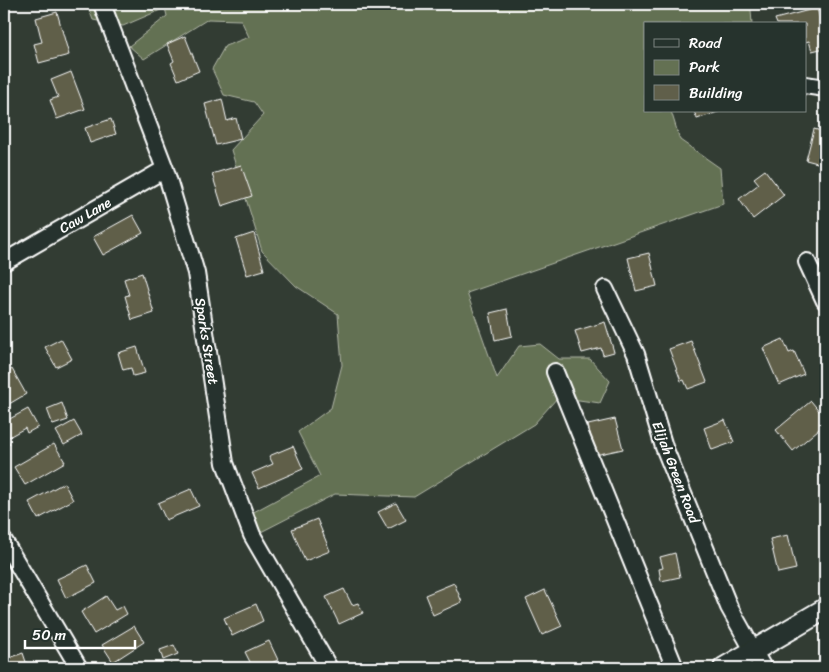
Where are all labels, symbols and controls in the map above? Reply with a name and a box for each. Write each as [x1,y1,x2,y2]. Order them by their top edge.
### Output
legend [644,22,806,112]
text: Road [689,30,722,56]
text: Park [689,54,720,80]
text: Building [689,80,743,106]
street label: Caw Lane [54,190,116,240]
street label: Sparks Street [187,296,226,386]
street label: Elijah Green Road [645,417,707,528]
scale bar [25,617,135,649]
text: 50 m [32,622,67,648]

